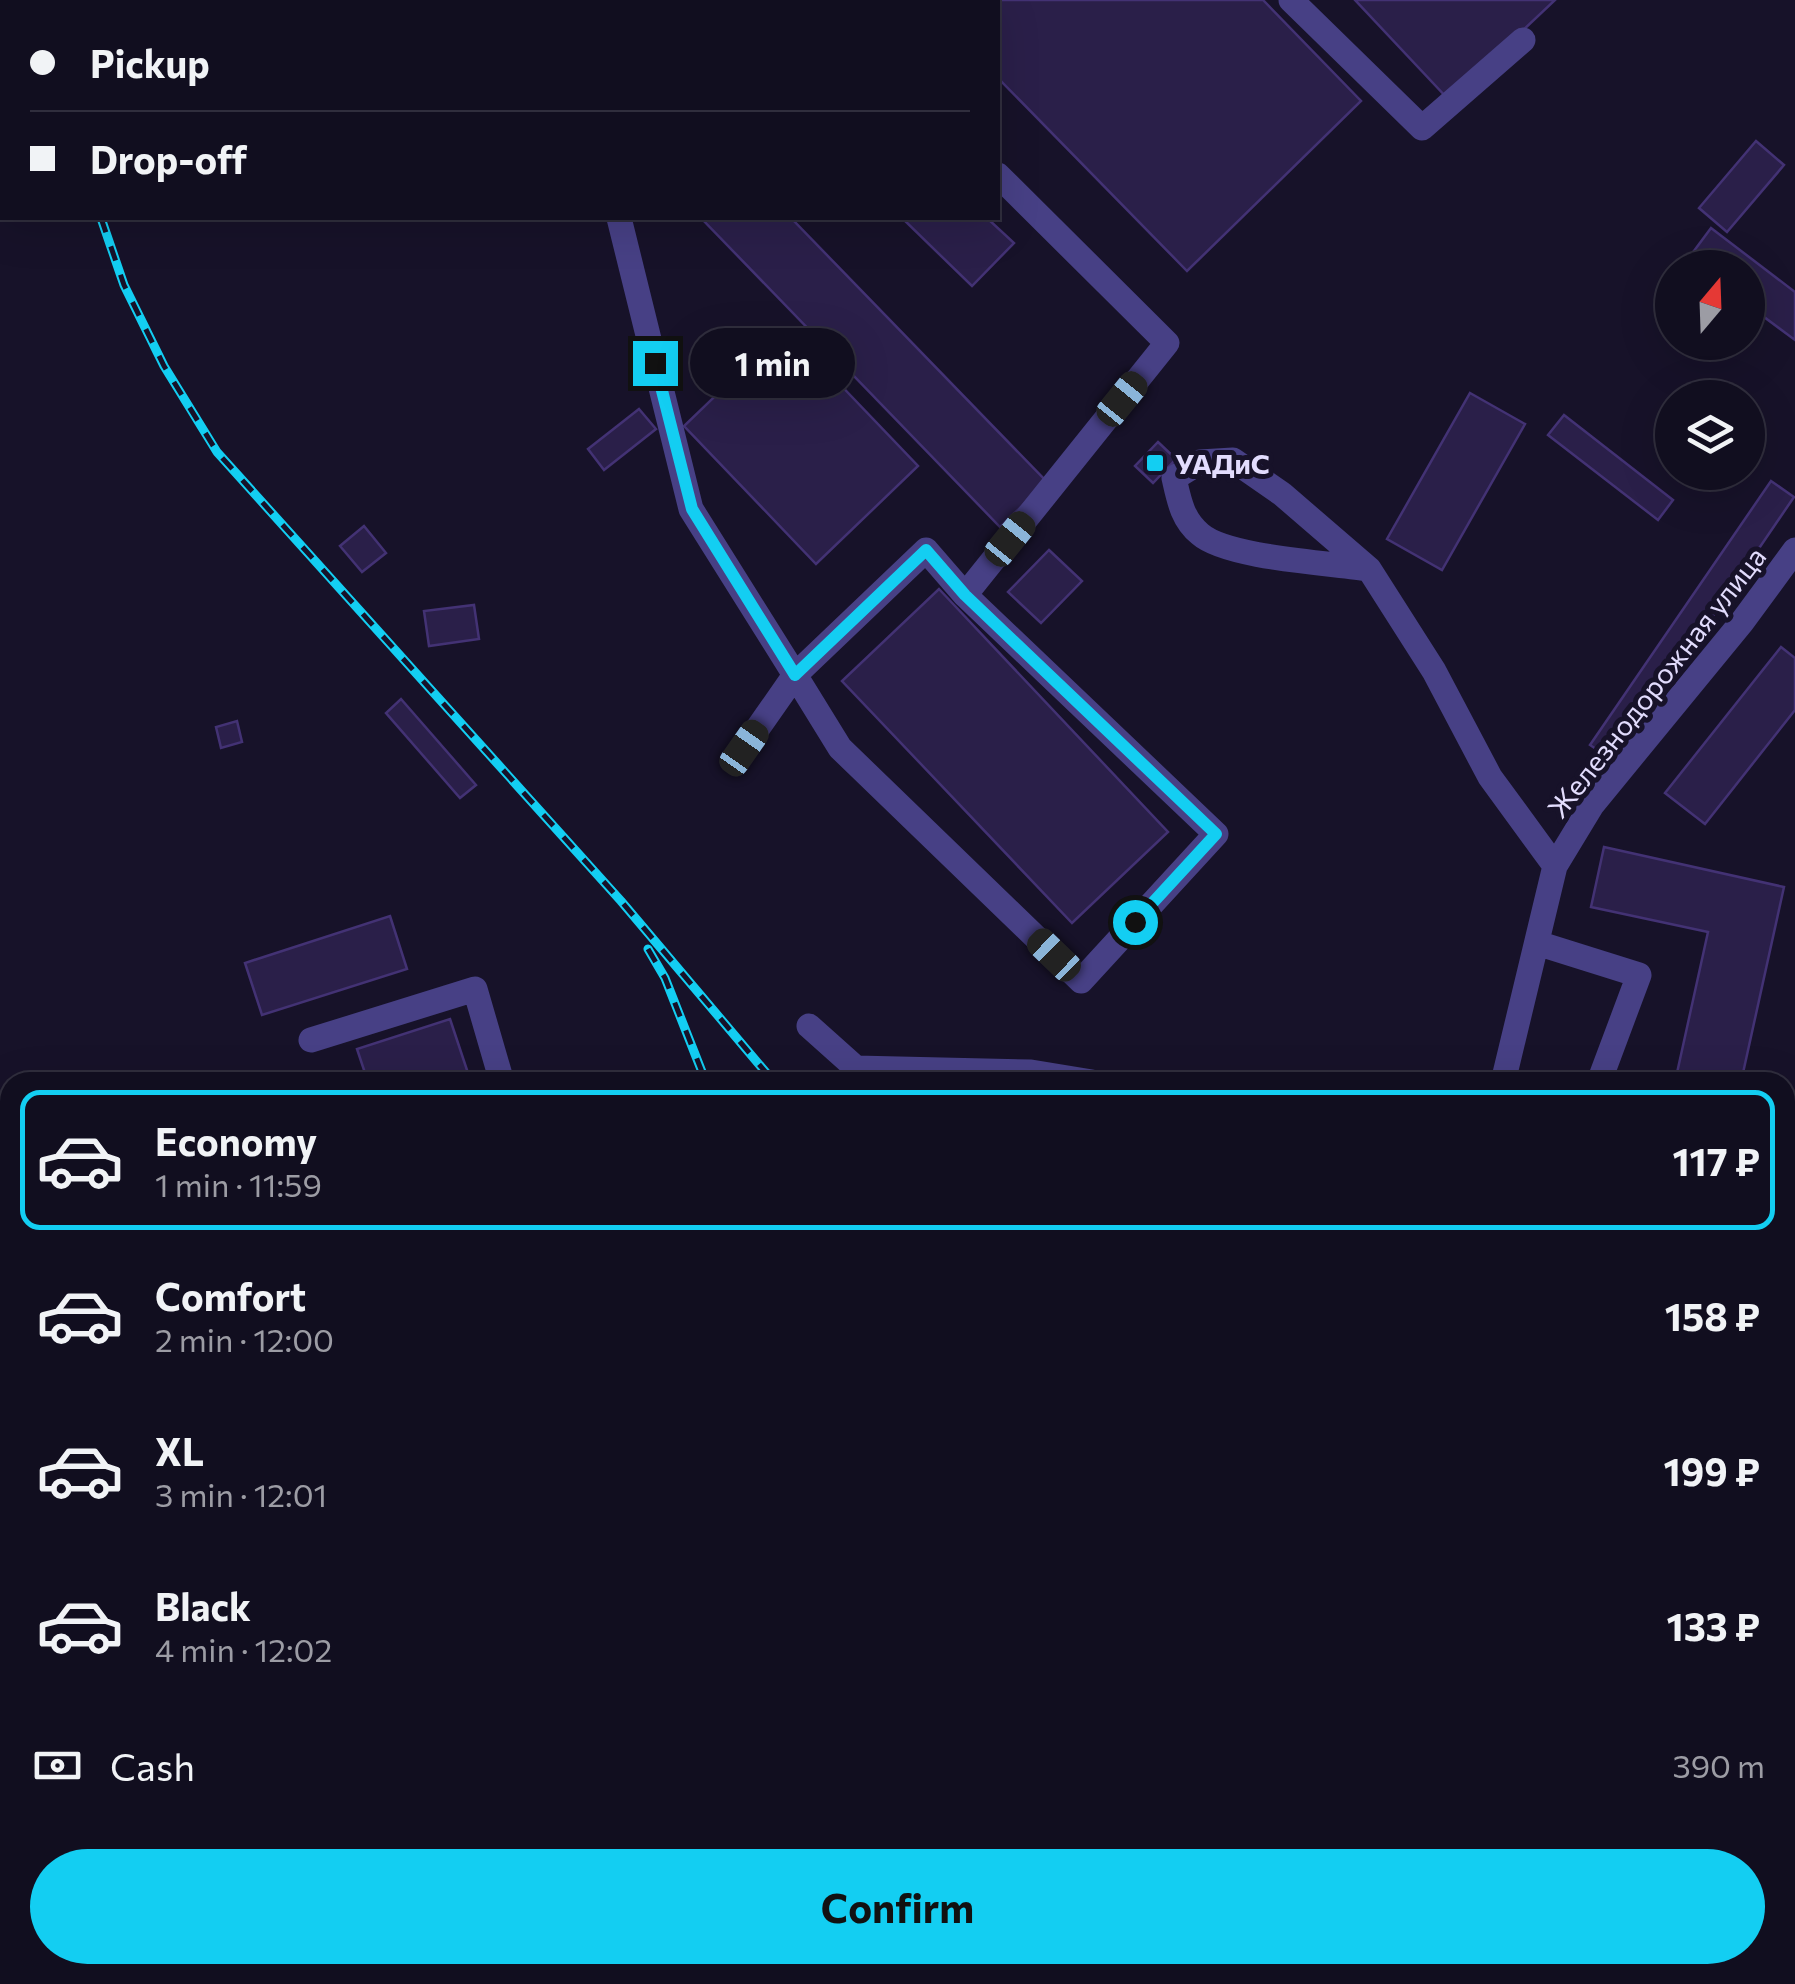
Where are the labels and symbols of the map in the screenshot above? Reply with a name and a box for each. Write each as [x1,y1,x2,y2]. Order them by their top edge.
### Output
north arrow [1655,250,1765,360]
callout: 1 min [690,328,855,398]
route end [633,341,678,386]
car [1091,366,1153,432]
place label: УАДиС [1175,446,1270,480]
marker: УАДиС [1144,452,1166,474]
car [979,506,1041,572]
street label: Железнодорожная улица [1540,540,1772,824]
car [715,715,773,781]
route start [1113,900,1158,945]
car [1022,923,1086,987]

